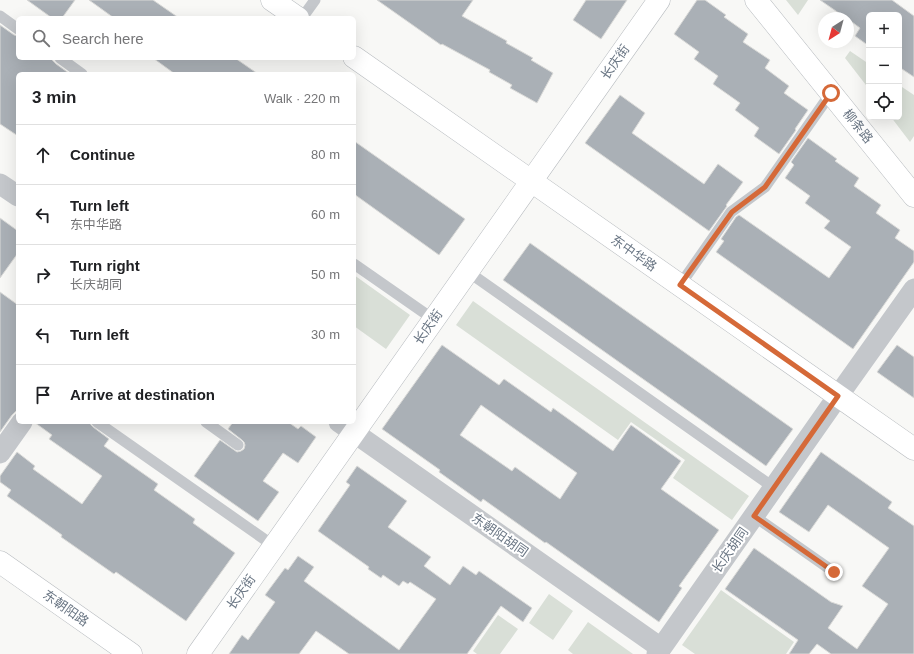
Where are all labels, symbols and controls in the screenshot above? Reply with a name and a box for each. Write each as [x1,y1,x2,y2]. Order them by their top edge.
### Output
north arrow [818,12,854,48]
map controls [866,12,902,120]
button: + [866,12,902,48]
search box [16,16,356,60]
icon: search [30,27,52,49]
text: Search here [62,30,144,47]
street label: 长庆街 [598,42,632,82]
button: − [866,48,902,84]
route start [822,84,840,102]
button: locate [866,84,902,120]
text: 3 min [32,88,76,107]
text: Walk · 220 m [264,91,340,106]
street label: 柳条路 [840,106,876,146]
icon: ahead [32,144,54,166]
text: Continue [70,146,135,163]
text: 80 m [311,147,340,162]
text: Turn left [70,197,129,214]
icon: left [32,204,54,226]
text: 60 m [311,207,340,222]
text: 东中华路 [70,217,122,232]
street label: 东中华路 [608,232,660,274]
text: Turn right [70,257,140,274]
icon: right [32,264,54,286]
text: 50 m [311,267,340,282]
text: 长庆胡同 [70,277,122,292]
street label: 长庆街 [411,307,445,347]
icon: left [32,324,54,346]
text: Turn left [70,326,129,343]
text: 30 m [311,327,340,342]
icon: arrive [32,384,54,406]
text: Arrive at destination [70,386,215,403]
street label: 东朝阳胡同 [469,510,531,560]
street label: 长庆胡同 [709,524,751,576]
route end [825,563,843,581]
street label: 长庆街 [224,572,258,612]
street label: 东朝阳路 [40,587,92,629]

